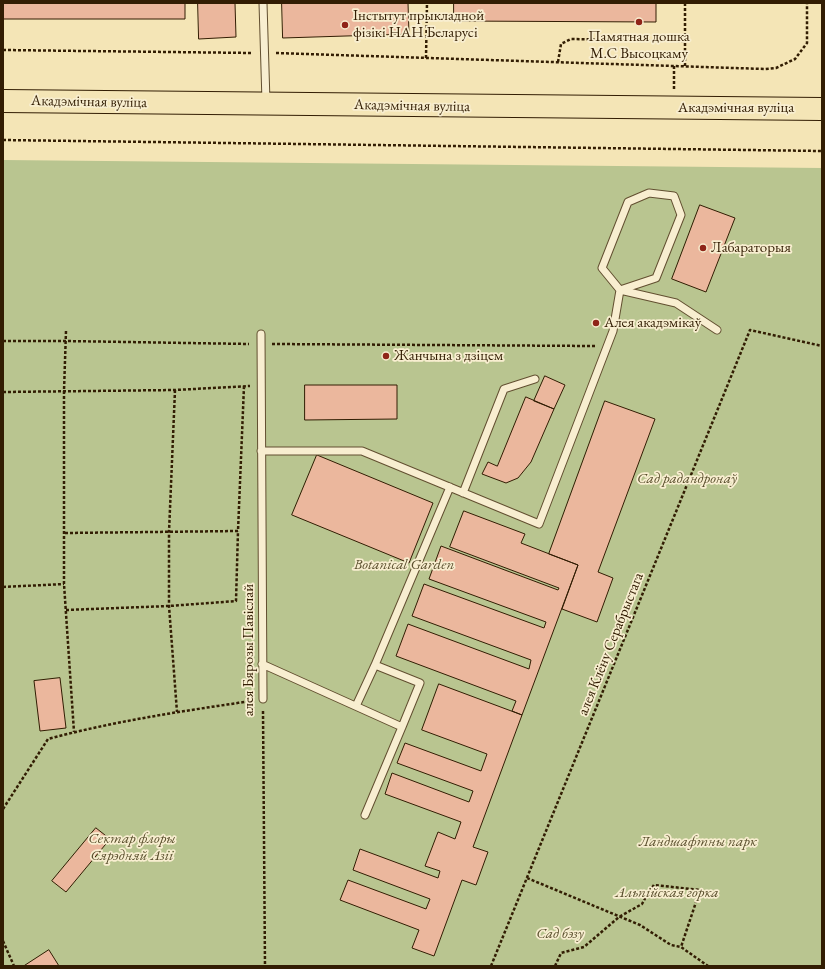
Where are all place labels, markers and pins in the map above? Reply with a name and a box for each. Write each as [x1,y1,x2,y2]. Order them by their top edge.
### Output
place label: Інстытут прыкладной фізікі НАН Беларусі [353,7,484,42]
marker: Памятная дошка М.С Высоцкаму [634,17,644,27]
marker: Інстытут прыкладной фізікі НАН Беларусі [340,20,350,30]
place label: Памятная дошка М.С Высоцкаму [588,28,690,63]
place label: Лабараторыя [711,239,791,257]
marker: Лабараторыя [698,243,708,253]
place label: Алея акадэмікаў [604,314,701,332]
marker: Алея акадэмікаў [591,318,601,328]
place label: Жанчына з дзіцем [394,347,503,365]
marker: Жанчына з дзіцем [381,351,391,361]

